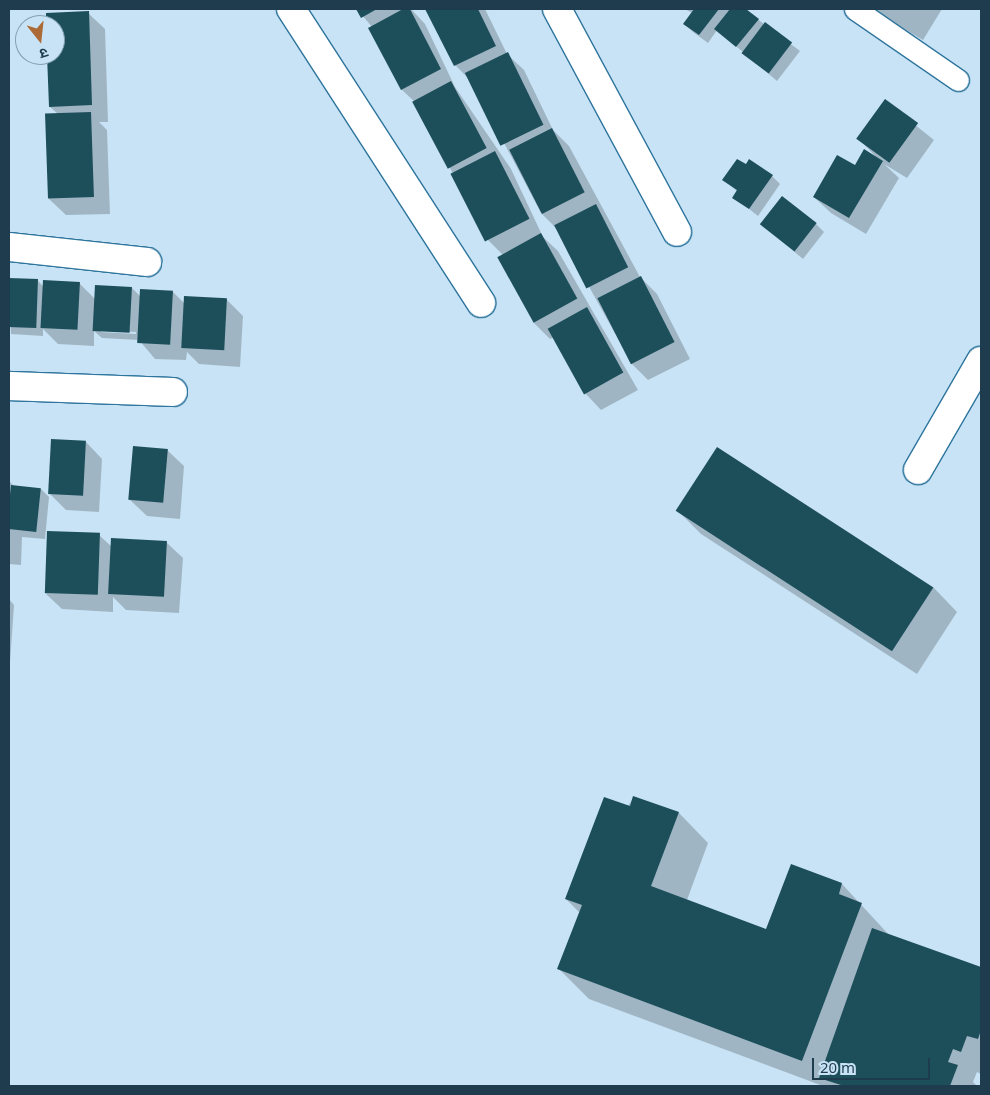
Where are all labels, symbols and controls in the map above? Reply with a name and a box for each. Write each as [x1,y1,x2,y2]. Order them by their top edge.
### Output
north arrow [15,15,65,65]
text: उ [37,44,51,64]
scale bar [815,1048,932,1080]
text: 20 m [820,1057,855,1077]

